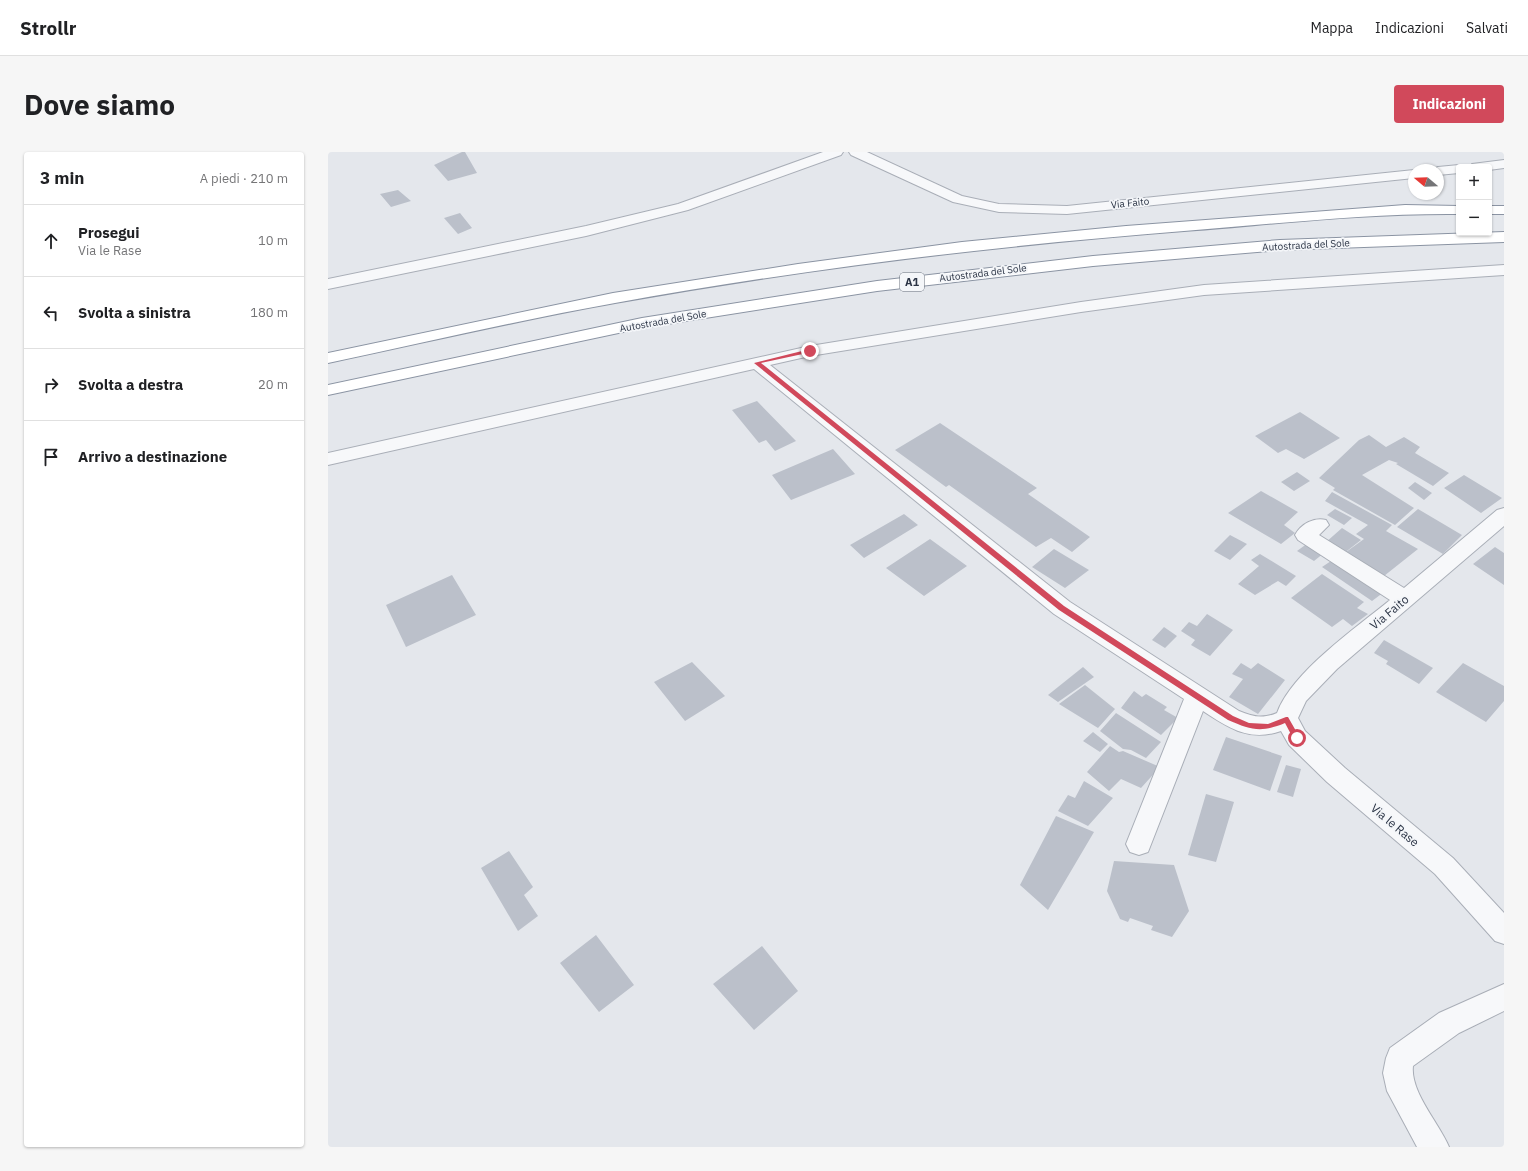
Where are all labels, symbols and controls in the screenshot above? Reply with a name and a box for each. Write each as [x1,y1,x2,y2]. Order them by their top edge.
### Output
text: Strollr [20,16,76,40]
text: Mappa [1311,19,1353,37]
text: Indicazioni [1375,19,1444,37]
text: Salvati [1466,19,1508,37]
button: Indicazioni [1394,85,1504,123]
text: Dove siamo [24,86,175,123]
north arrow [1408,164,1444,200]
map controls [1456,164,1492,236]
button: + [1456,164,1492,200]
text: 3 min [40,167,84,189]
text: A piedi · 210 m [200,170,288,187]
street label: Via Faito [1110,194,1150,211]
button: − [1456,200,1492,236]
text: Prosegui [78,223,140,242]
icon: ahead [40,230,62,252]
text: 10 m [258,232,288,249]
street label: Autostrada del Sole [1262,236,1351,254]
text: Via le Rase [78,242,142,259]
street label: Autostrada del Sole [939,261,1028,285]
road number: A1 [900,273,924,291]
icon: left [40,302,62,324]
text: Svolta a sinistra [78,303,191,322]
text: 180 m [250,304,288,321]
street label: Autostrada del Sole [619,307,708,335]
route end [801,342,819,360]
icon: right [40,374,62,396]
text: Svolta a destra [78,375,183,394]
text: 20 m [258,376,288,393]
icon: arrive [40,446,62,468]
text: Arrivo a destinazione [78,447,227,466]
street label: Via Faito [1367,591,1412,633]
route start [1288,729,1306,747]
street label: Via le Rase [1368,800,1423,850]

